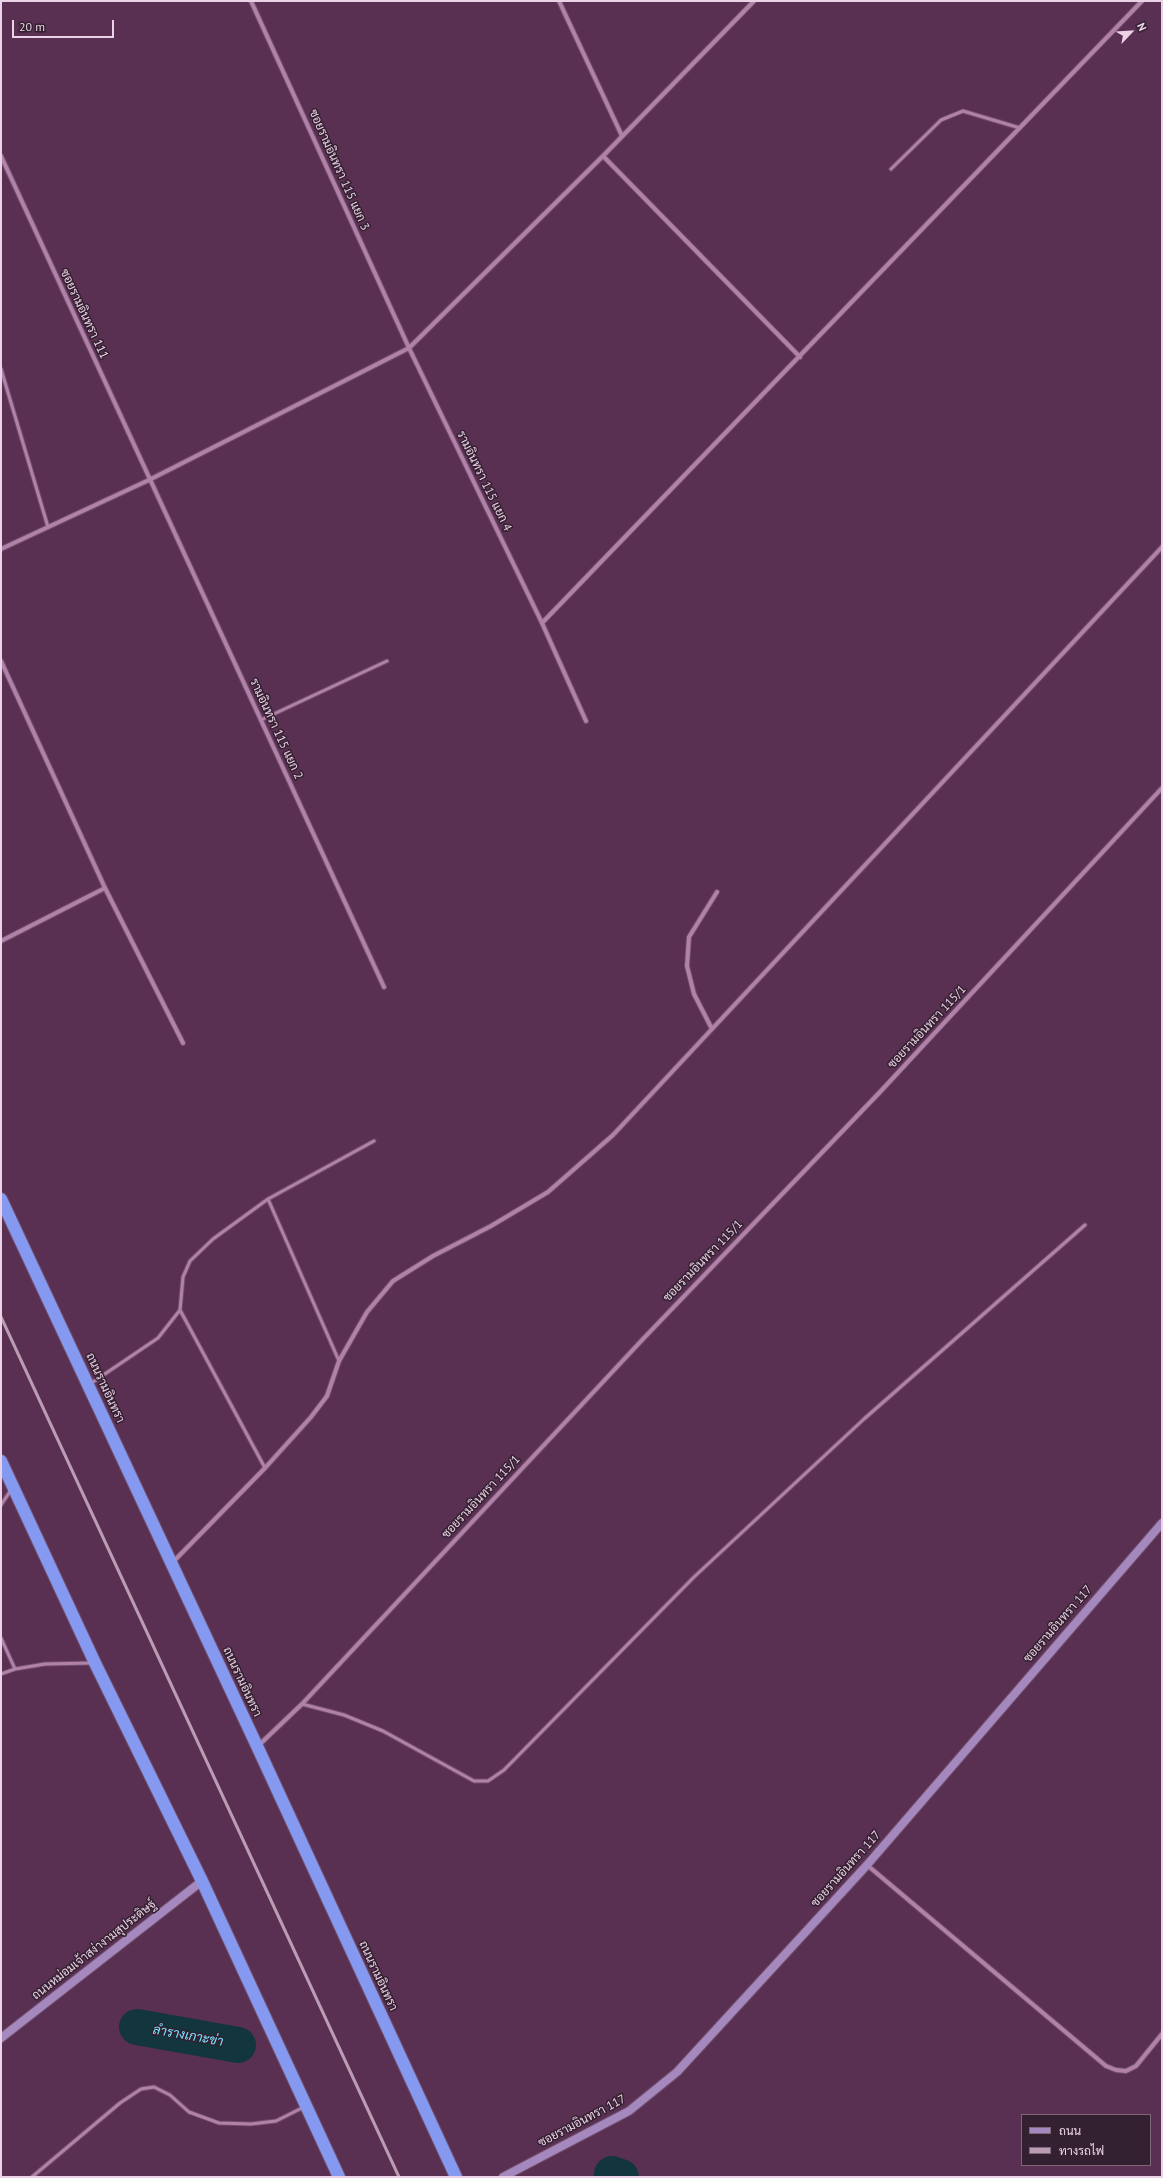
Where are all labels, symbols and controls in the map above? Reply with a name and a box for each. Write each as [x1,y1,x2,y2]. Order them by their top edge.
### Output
scale bar [14,12,116,38]
north arrow [1111,12,1151,52]
text: 20 m [19,19,45,34]
text: N [1134,21,1150,33]
street label: ซอยรามอินทรา 115 แยก 3 [306,107,372,233]
street label: ซอยรามอินทรา 111 [57,267,111,361]
street label: รามอินทรา 115 แยก 4 [453,429,515,533]
street label: รามอินทรา 115 แยก 2 [246,676,306,782]
street label: ซอยรามอินทรา 115/1 [885,983,969,1071]
street label: ซอยรามอินทรา 115/1 [660,1217,746,1305]
street label: ถนนรามอินทรา [83,1351,127,1425]
street label: ซอยรามอินทรา 115/1 [439,1453,523,1541]
street label: ซอยรามอินทรา 117 [1021,1583,1095,1665]
street label: ถนนรามอินทรา [220,1645,264,1719]
street label: ซอยรามอินทรา 117 [808,1828,884,1910]
street label: ถนนหม่อมเจ้าสง่างามสุประดิษฐ์ [29,1897,159,2003]
street label: ถนนรามอินทรา [356,1939,400,2013]
water label: ลำรางเกาะข่า [152,2022,224,2050]
street label: ซอยรามอินทรา 117 [536,2092,628,2150]
legend [1021,2114,1151,2166]
text: ถนน [1059,2123,1081,2138]
text: ทางรถไฟ [1059,2143,1104,2158]

